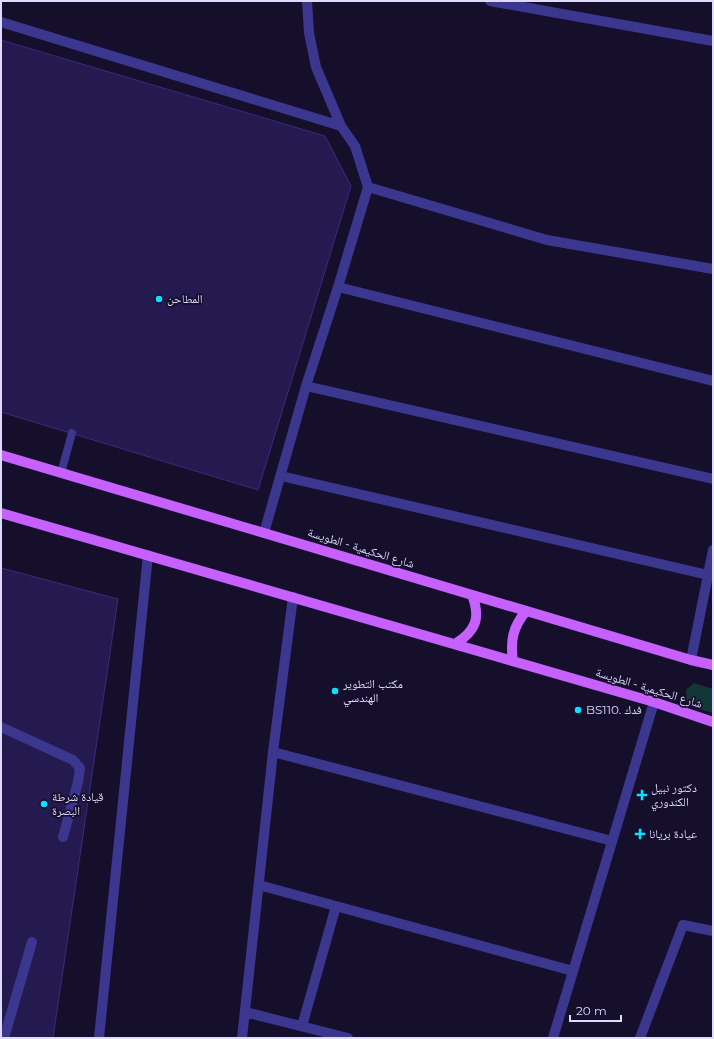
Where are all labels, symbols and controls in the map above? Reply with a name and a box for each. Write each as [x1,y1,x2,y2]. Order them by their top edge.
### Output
place label: المطاحن [167,291,203,306]
marker: المطاحن [154,294,164,304]
street label: شارع الحكيمية - الطويسة [306,524,416,572]
street label: شارع الحكيمية - الطويسة [594,664,704,712]
place label: مكتب التطوير الهندسي [342,676,403,708]
marker: مكتب التطوير الهندسي [330,686,340,696]
place label: BS110. فدك [586,702,642,717]
marker: BS110. فدك [573,705,583,715]
place label: دكتور نبيل الكندوري [651,780,697,812]
place label: قيادة شرطة البصرة [52,789,104,818]
marker: دكتور نبيل الكندوري [636,789,648,801]
marker: قيادة شرطة البصرة [39,799,49,809]
place label: عيادة بريانا [649,826,697,841]
marker: عيادة بريانا [634,828,646,840]
scale bar [570,997,621,1023]
text: 20 m [576,1003,607,1018]

